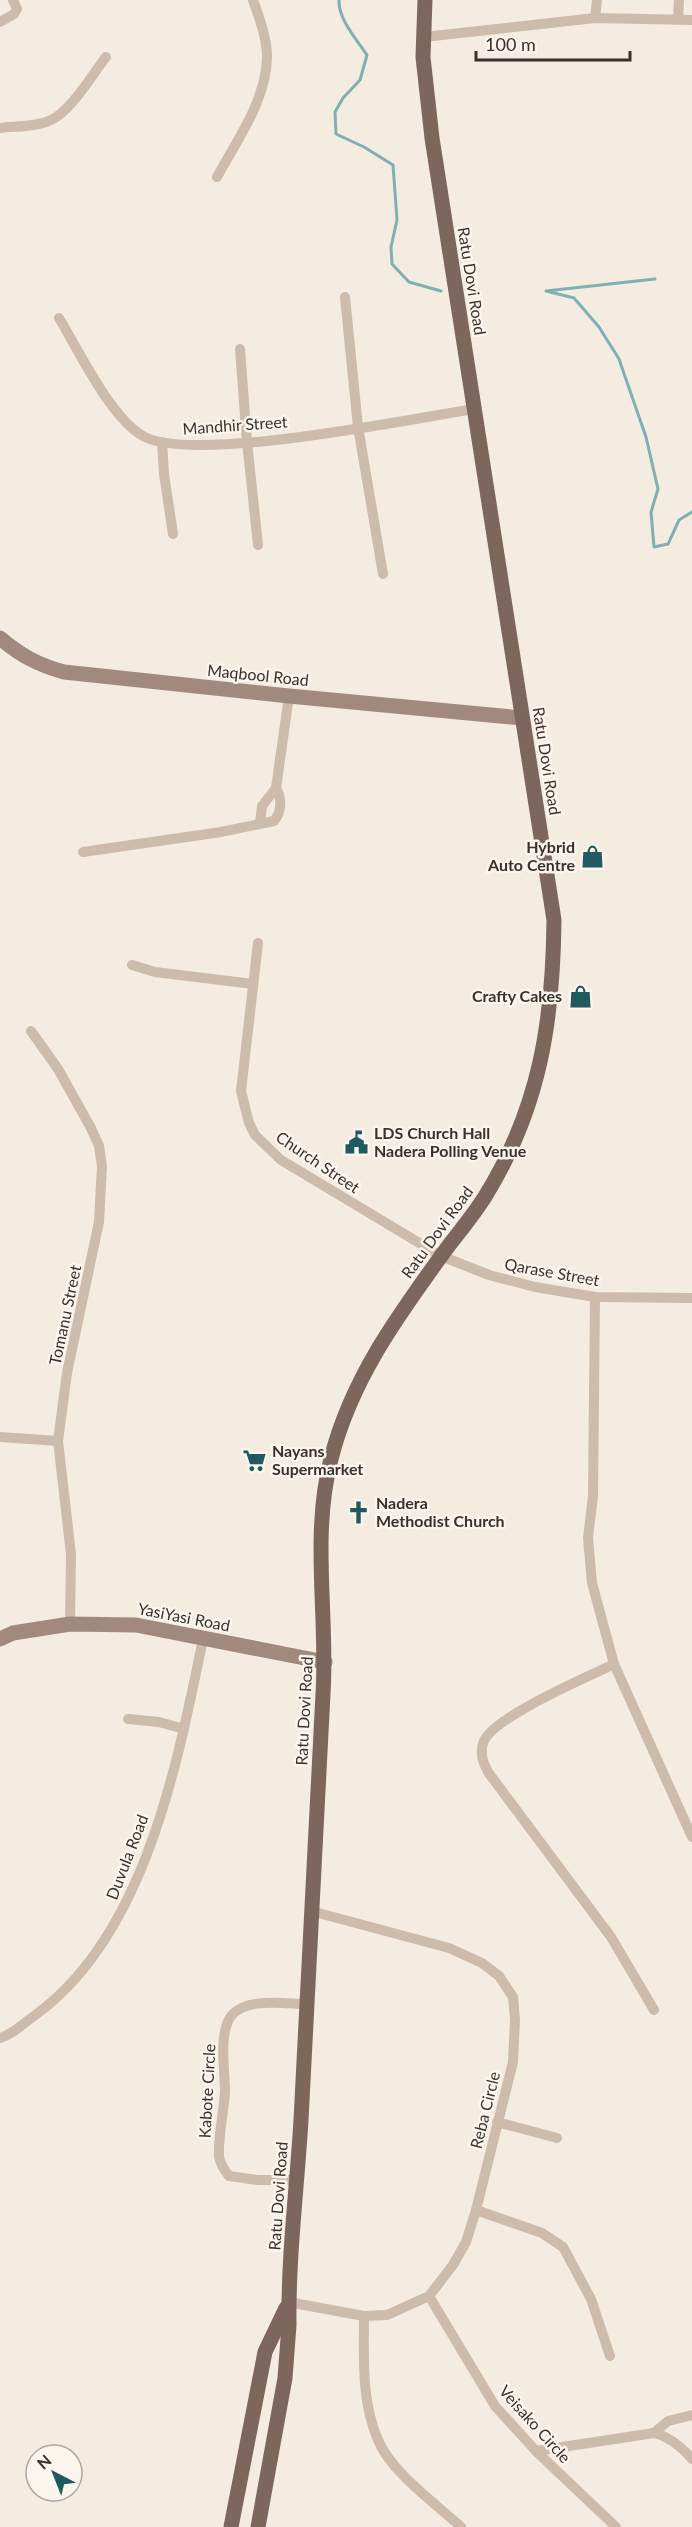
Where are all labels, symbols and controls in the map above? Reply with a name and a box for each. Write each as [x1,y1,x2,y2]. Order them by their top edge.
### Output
scale bar [476,24,630,62]
text: 100 m [485,33,536,55]
street label: Ratu Dovi Road [455,226,490,336]
street label: Mandhir Street [182,411,288,438]
street label: Maqbool Road [206,660,310,689]
street label: Ratu Dovi Road [530,706,565,816]
place label: Hybrid Auto Centre [487,837,575,874]
shop icon: Hybrid Auto Centre [580,843,606,869]
shop icon: Crafty Cakes [567,983,593,1009]
place label: Crafty Cakes [472,986,562,1005]
place label: LDS Church Hall Nadera Polling Venue [374,1123,527,1160]
street label: Church Street [273,1127,364,1197]
public building icon: LDS Church Hall Nadera Polling Venue [343,1129,369,1155]
street label: Ratu Dovi Road [397,1182,476,1281]
street label: Qarase Street [503,1254,601,1289]
street label: Tomanu Street [45,1263,84,1367]
place label: Nayans Supermarket [272,1441,363,1478]
supermarket icon: Nayans Supermarket [241,1447,267,1473]
place label: Nadera Methodist Church [376,1493,505,1530]
church icon: Nadera Methodist Church [345,1499,371,1525]
street label: YasiYasi Road [136,1598,232,1635]
street label: Ratu Dovi Road [291,1656,316,1766]
street label: Duvula Road [102,1812,151,1902]
street label: Kabote Circle [195,2043,218,2139]
street label: Reba Circle [466,2069,503,2150]
street label: Ratu Dovi Road [264,2141,291,2251]
street label: Veisako Circle [496,2381,575,2466]
north arrow [24,2443,84,2503]
text: N [33,2450,55,2473]

